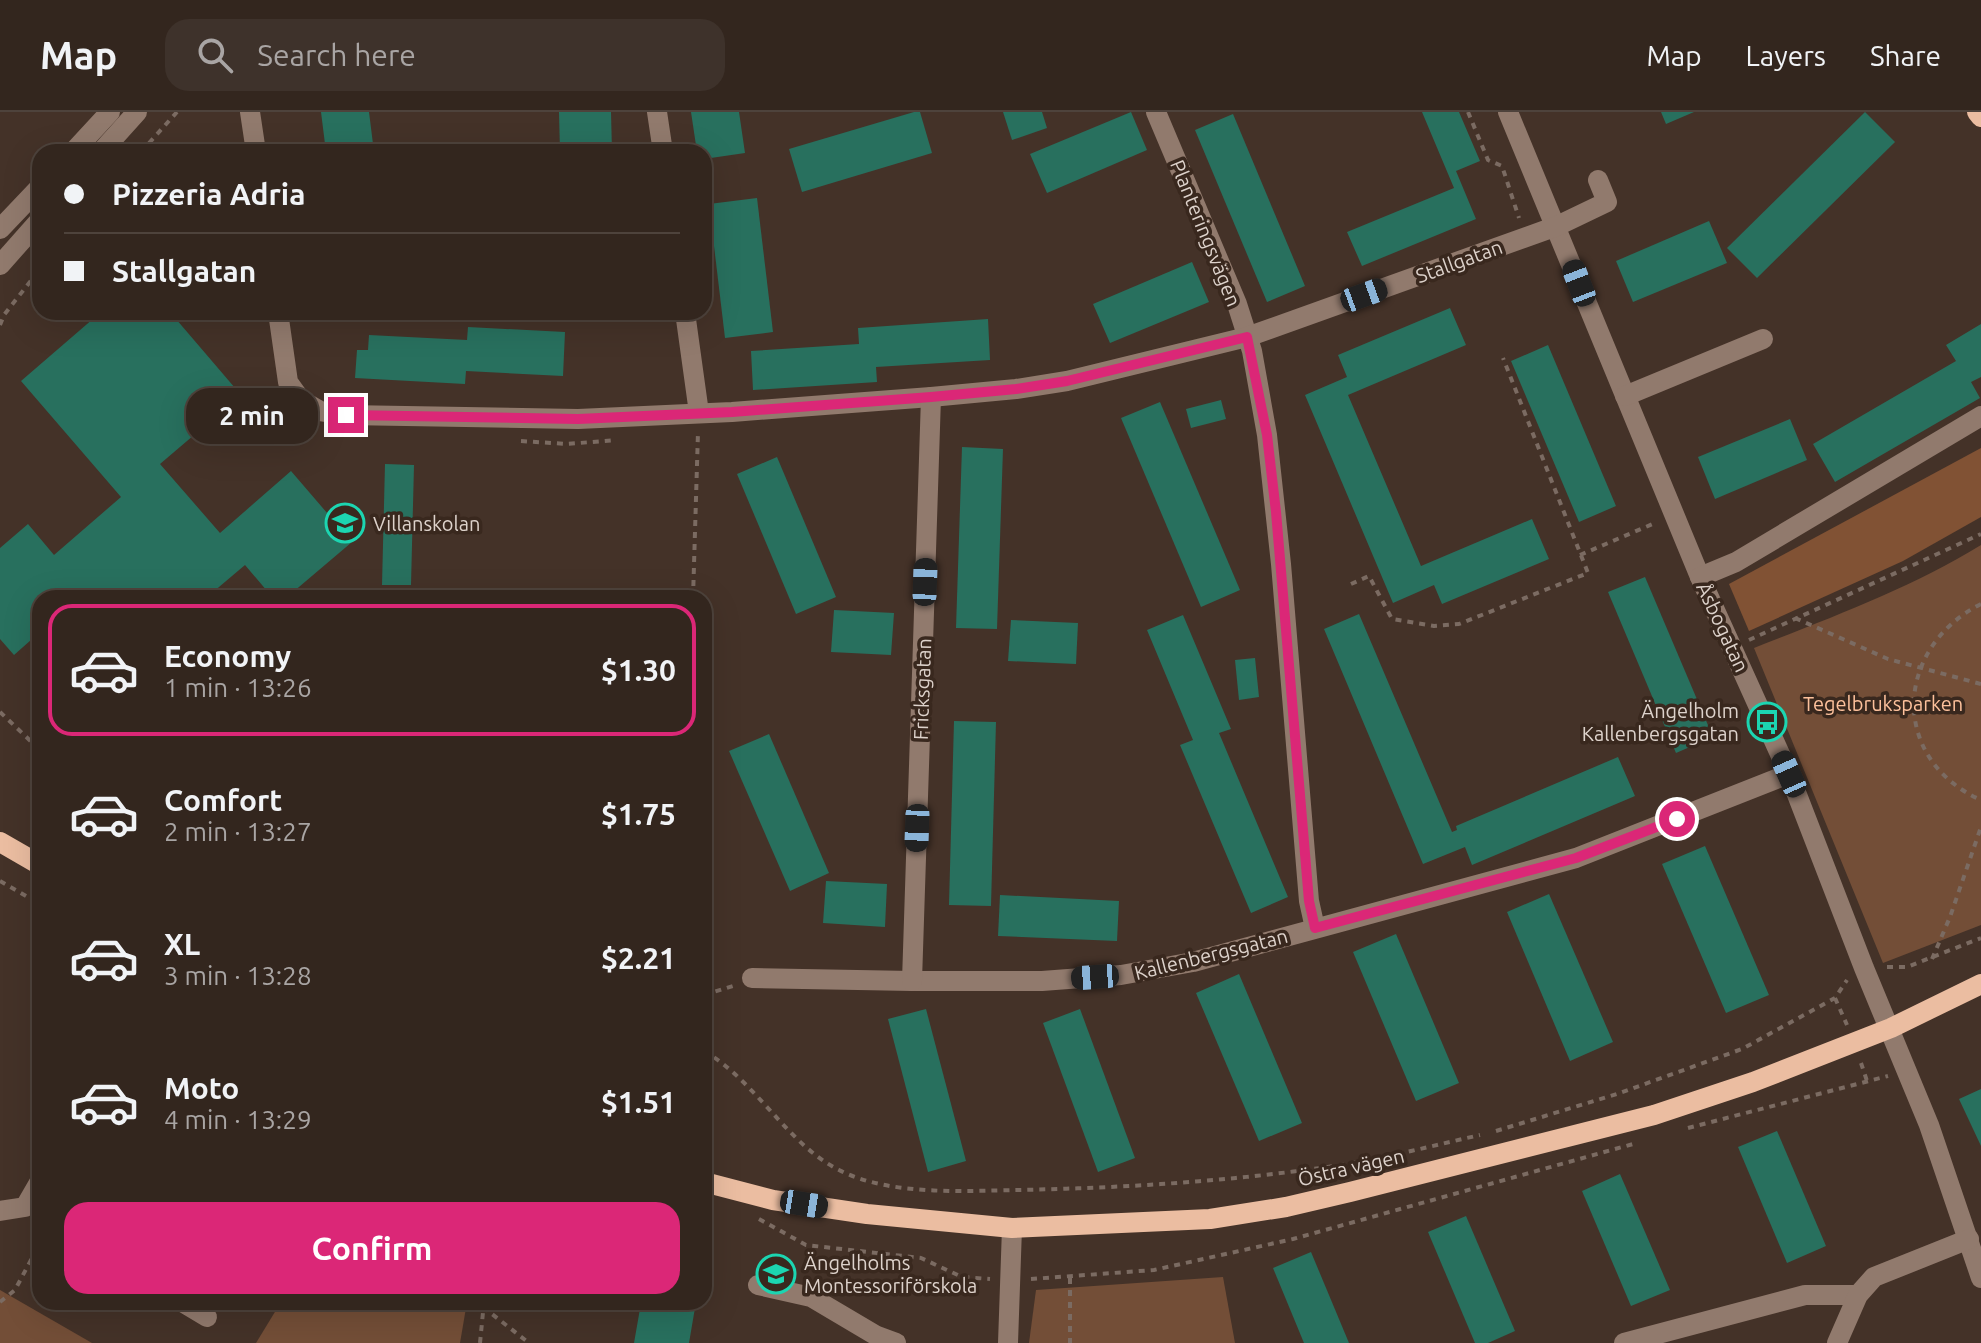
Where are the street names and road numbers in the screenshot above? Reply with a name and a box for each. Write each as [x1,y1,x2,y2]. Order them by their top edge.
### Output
street label: Planteringsvägen [1166,156,1246,310]
street label: Stallgatan [1413,235,1505,287]
street label: Åsbogatan [1692,578,1754,676]
street label: Fricksgatan [909,638,935,740]
street label: Kallenbergsgatan [1132,924,1290,984]
street label: Östra vägen [1296,1144,1406,1190]

